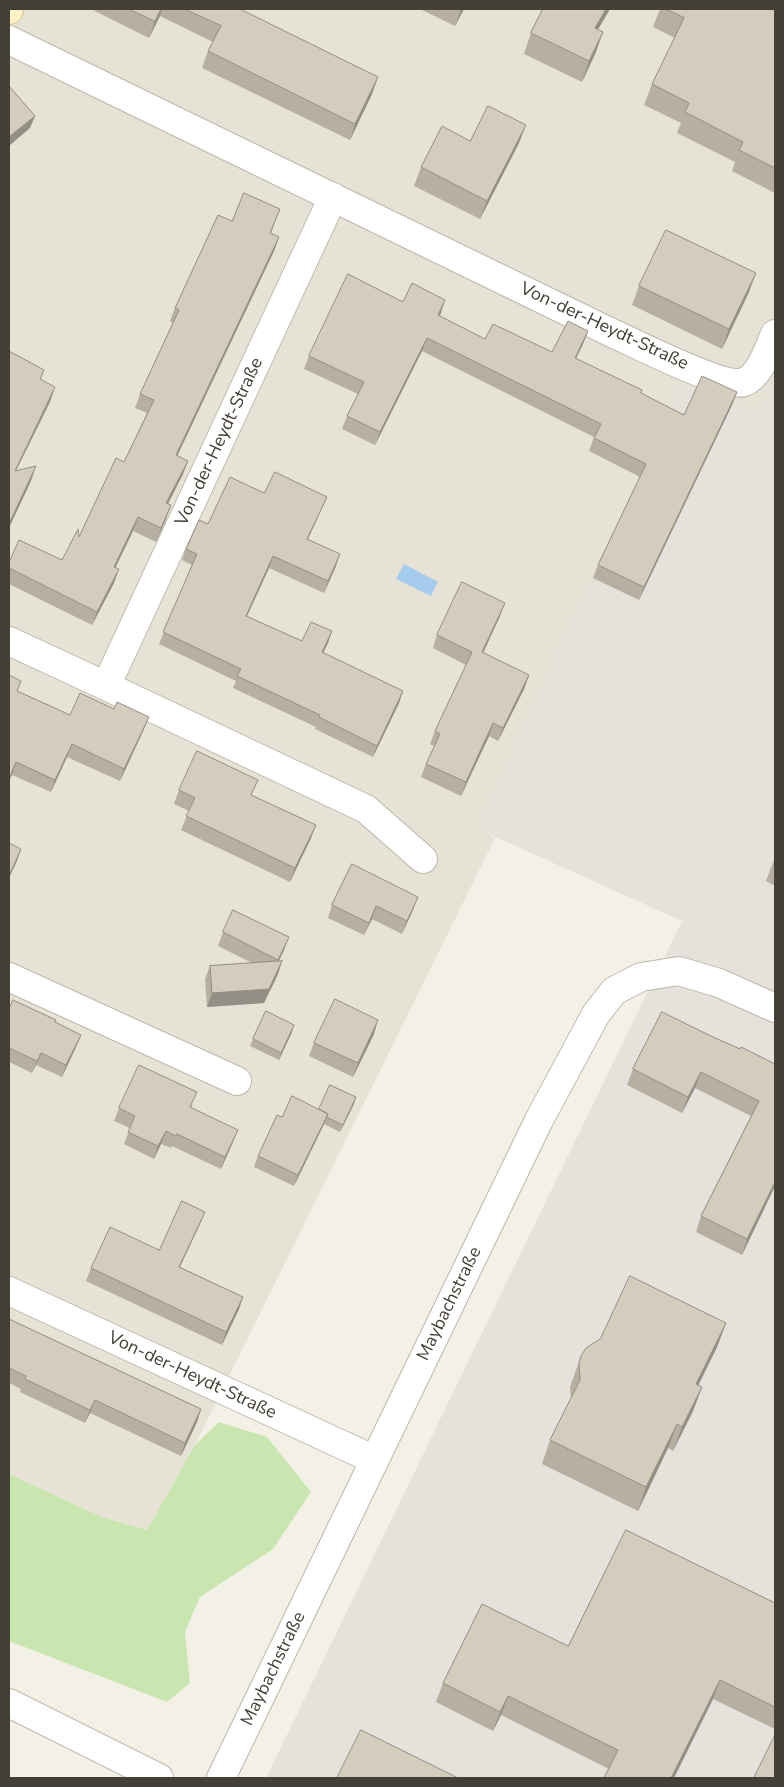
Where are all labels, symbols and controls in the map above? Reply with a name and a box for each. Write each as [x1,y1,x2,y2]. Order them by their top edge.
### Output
street label: Von-der-Heydt-Straße [516,278,692,376]
street label: Von-der-Heydt-Straße [171,354,269,530]
street label: Maybachstraße [413,1243,487,1365]
street label: Von-der-Heydt-Straße [104,1327,280,1425]
street label: Maybachstraße [237,1608,311,1730]

